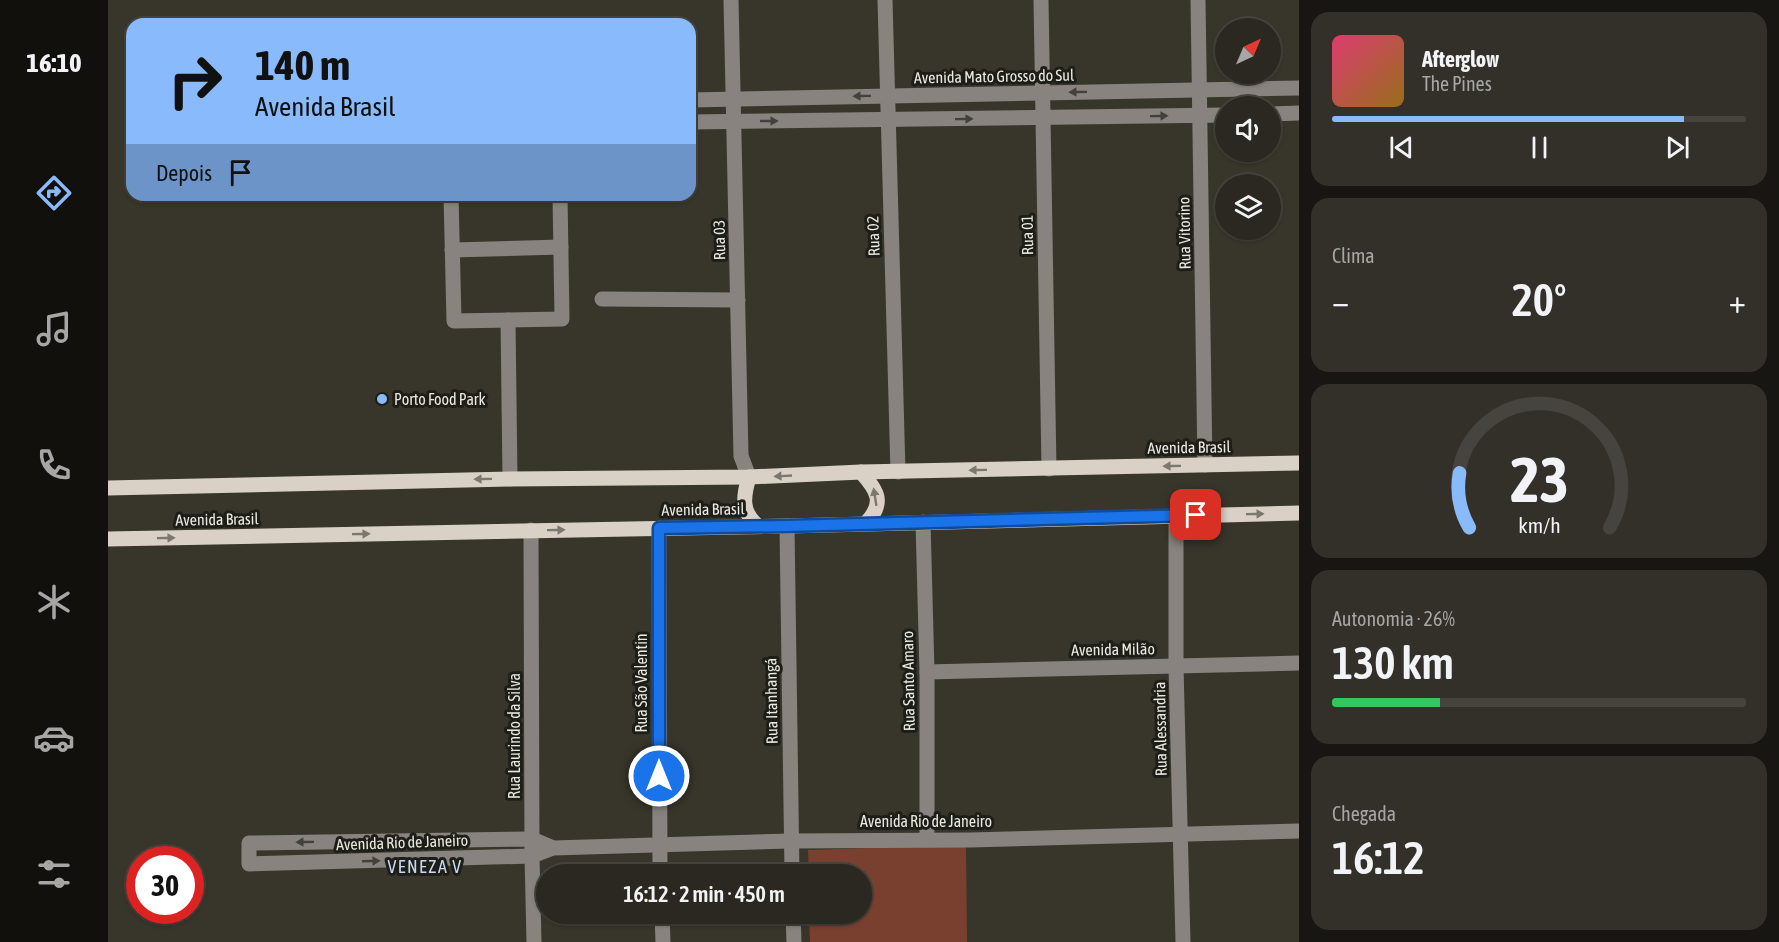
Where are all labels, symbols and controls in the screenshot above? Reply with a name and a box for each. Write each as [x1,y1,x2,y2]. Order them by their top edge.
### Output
north arrow [1215,18,1281,84]
map controls [1215,18,1281,240]
text: 140 m [255,41,350,89]
icon: right [156,42,234,120]
text: Afterglow [1422,46,1499,72]
text: 16:10 [26,47,82,78]
street label: Avenida Mato Grosso do Sul [914,66,1075,86]
text: The Pines [1422,72,1492,95]
one-way arrow [1068,87,1087,97]
text: Avenida Brasil [255,91,395,122]
one-way arrow [852,91,871,101]
button: sound [1215,96,1281,162]
one-way arrow [1150,111,1169,121]
one-way arrow [955,114,974,124]
one-way arrow [760,116,779,126]
icon: previous [1385,131,1418,164]
icon: pause [1523,131,1556,164]
icon: next [1661,131,1694,164]
icon: arrive [224,156,257,189]
text: Depois [156,160,212,186]
icon: directions [33,172,75,214]
button: layers [1215,174,1281,240]
street label: Rua Vitorino [1174,197,1194,269]
street label: Rua 02 [863,215,883,257]
street label: Rua 01 [1018,215,1036,255]
street label: Rua 03 [710,220,728,260]
text: Clima [1332,244,1375,267]
text: 20° [1512,274,1566,326]
text: − [1332,282,1349,320]
text: + [1729,282,1746,320]
icon: music [33,308,75,350]
place label: Porto Food Park [394,390,486,408]
marker: Porto Food Park [375,392,389,406]
street label: Avenida Brasil [1147,437,1232,457]
icon: phone [33,444,75,486]
text: 23 [1510,444,1568,515]
one-way arrow [1163,461,1182,470]
one-way arrow [968,465,987,475]
one-way arrow [773,471,792,480]
one-way arrow [473,475,492,484]
one-way arrow [871,487,880,506]
pin [1170,489,1221,540]
icon: arrive [1179,498,1212,531]
street label: Avenida Brasil [661,499,746,519]
street label: Avenida Brasil [175,509,260,529]
one-way arrow [1246,509,1265,519]
text: km/h [1518,513,1560,538]
one-way arrow [547,525,566,534]
one-way arrow [352,529,371,538]
one-way arrow [157,533,176,543]
icon: climate [33,581,75,623]
text: Autonomia · 26% [1332,607,1455,630]
street label: Rua Santo Amaro [898,631,918,731]
street label: Rua São Valentin [632,633,650,733]
text: 130 km [1332,637,1454,689]
street label: Avenida Milão [1071,639,1155,659]
street label: Rua Itanhangá [761,658,782,744]
street label: Rua Laurindo da Silva [505,673,523,799]
street label: Rua Alessandria [1150,682,1170,776]
icon: car [33,717,75,759]
position arrow [627,744,691,808]
text: Chegada [1332,802,1396,825]
street label: Avenida Rio de Janeiro [860,812,992,830]
street label: Avenida Rio de Janeiro [336,831,468,853]
text: 16:12 [1332,832,1425,884]
one-way arrow [296,838,315,847]
speed limit sign: 30 [126,846,204,924]
icon: filters [33,853,75,895]
one-way arrow [361,856,380,865]
district label: VENEZA V [388,856,462,877]
text: 16:12 · 2 min · 450 m [623,881,785,907]

